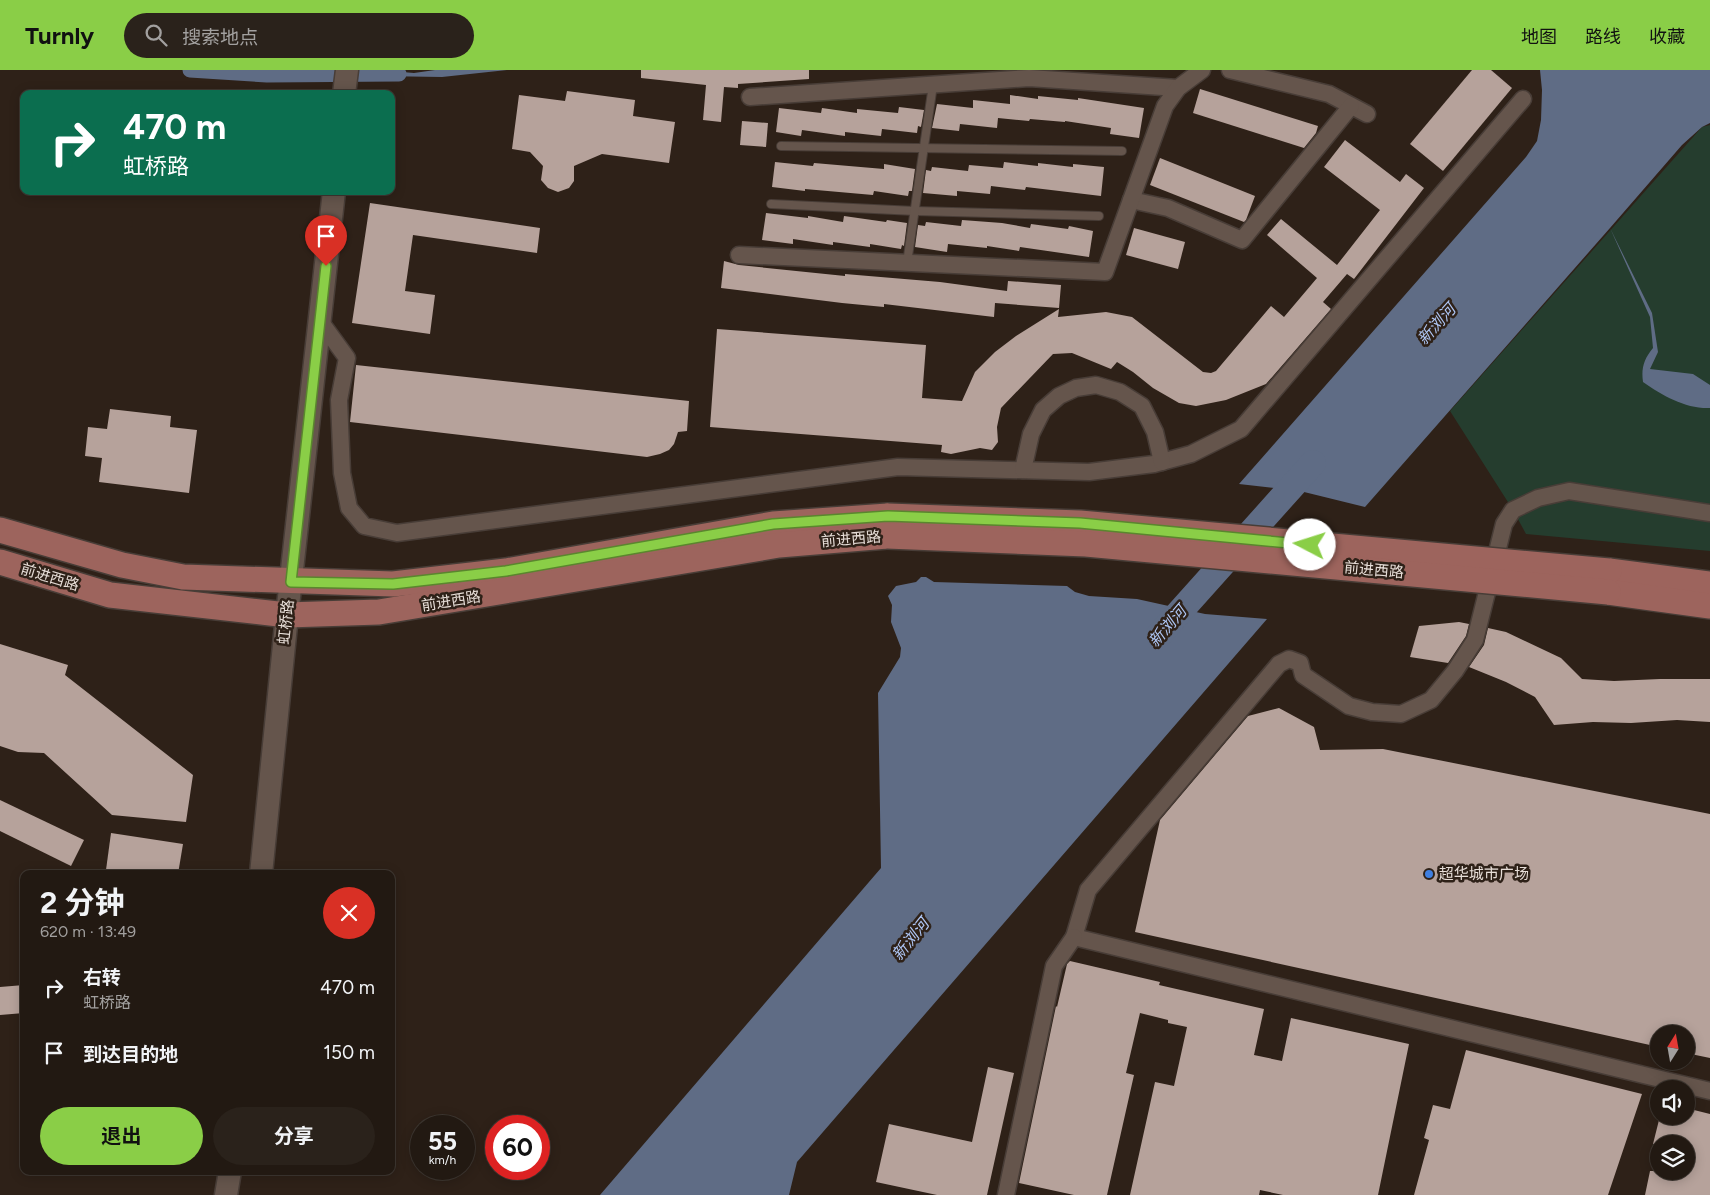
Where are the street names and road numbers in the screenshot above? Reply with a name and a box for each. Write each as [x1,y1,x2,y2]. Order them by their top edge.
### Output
street label: 前进西路 [820,527,882,551]
street label: 前进西路 [1343,558,1405,582]
street label: 前进西路 [19,560,81,594]
street label: 前进西路 [420,587,482,615]
street label: 虹桥路 [275,599,297,645]

